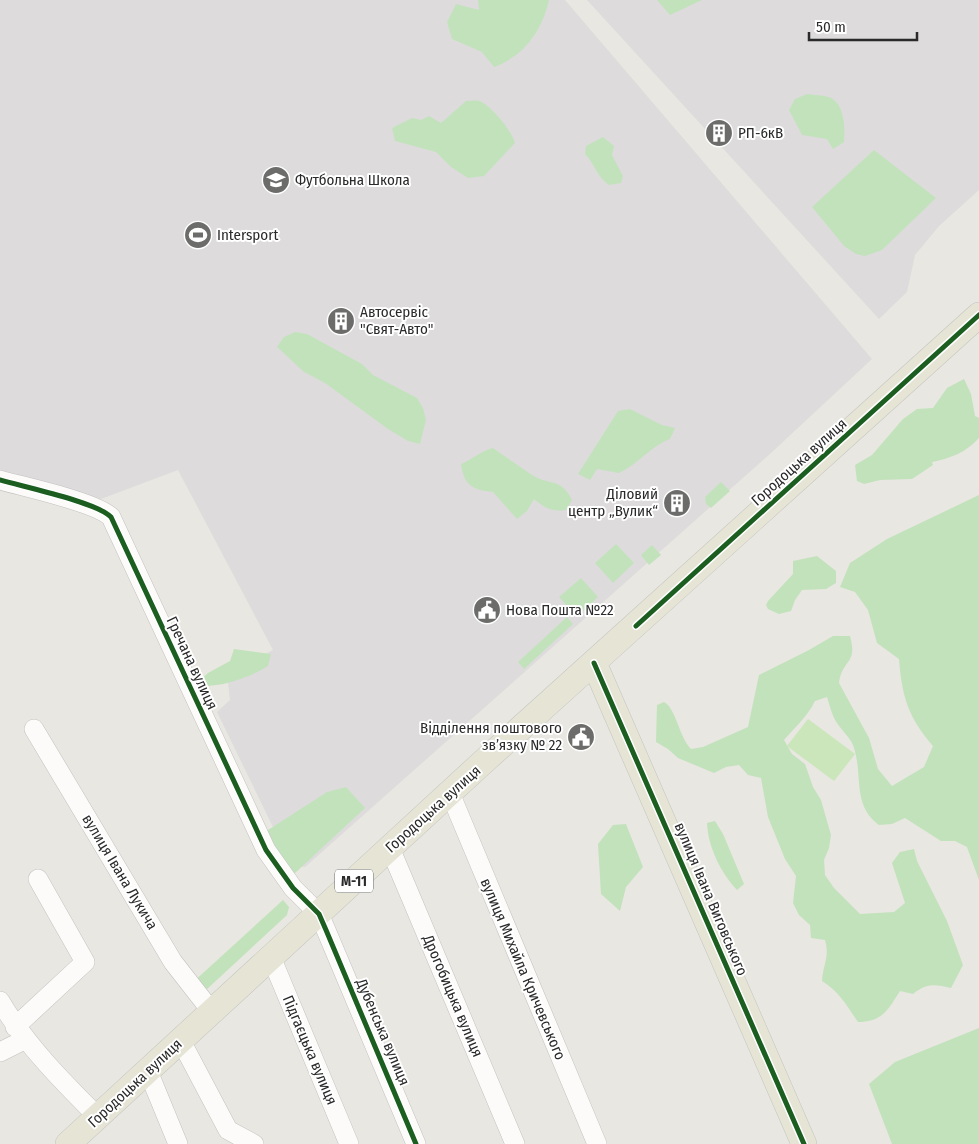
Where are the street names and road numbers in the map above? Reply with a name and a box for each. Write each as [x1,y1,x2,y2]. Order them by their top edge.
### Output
street label: Городоцька вулиця [748,414,850,510]
street label: Гречана вулиця [163,613,221,713]
street label: Городоцька вулиця [382,761,484,857]
street label: вулиця Івана Лукича [78,811,162,933]
street label: вулиця Івана Виговського [671,820,751,978]
road number: М-11 [335,869,373,892]
street label: вулиця Михайла Кричевського [477,876,570,1063]
street label: Дрогобицька вулиця [419,931,487,1060]
street label: Дубенська вулиця [352,975,414,1088]
street label: Підгаєцька вулиця [279,993,341,1107]
street label: Городоцька вулиця [84,1035,186,1131]

